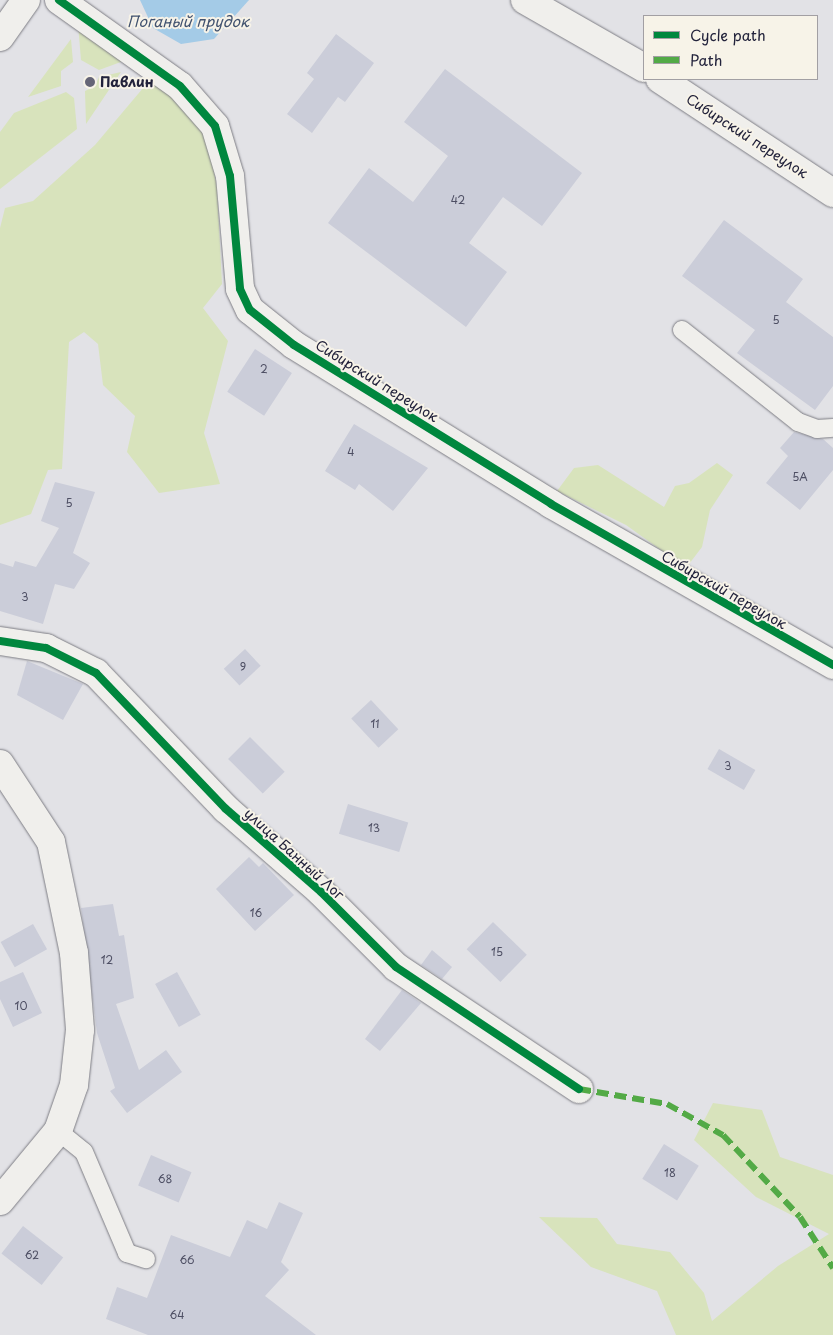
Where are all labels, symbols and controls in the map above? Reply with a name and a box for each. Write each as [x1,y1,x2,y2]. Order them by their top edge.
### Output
water label: Поганый прудок [127,12,249,30]
legend [643,15,818,80]
text: Cycle path [690,23,766,46]
text: Path [690,48,722,71]
place label: Павлин [100,74,154,90]
marker: Павлин [84,76,96,88]
street label: Сибирский переулок [683,90,811,182]
house number: 42 [451,193,465,207]
house number: 5 [772,313,780,327]
street label: Сибирский переулок [313,336,441,426]
house number: 2 [260,362,268,376]
house number: 4 [347,445,355,459]
house number: 5А [792,470,808,484]
house number: 5 [65,496,73,510]
street label: Сибирский переулок [659,547,789,633]
house number: 3 [21,590,29,604]
house number: 9 [240,660,246,674]
house number: 11 [370,717,380,731]
house number: 3 [724,759,732,773]
street label: улица Банный Лог [241,805,347,903]
house number: 13 [368,821,380,835]
house number: 16 [250,906,262,920]
house number: 15 [491,945,503,959]
house number: 12 [101,953,113,967]
house number: 10 [15,999,27,1013]
house number: 18 [664,1166,676,1180]
house number: 68 [158,1172,172,1186]
house number: 62 [25,1248,39,1262]
house number: 66 [179,1253,195,1267]
house number: 64 [170,1308,184,1322]

